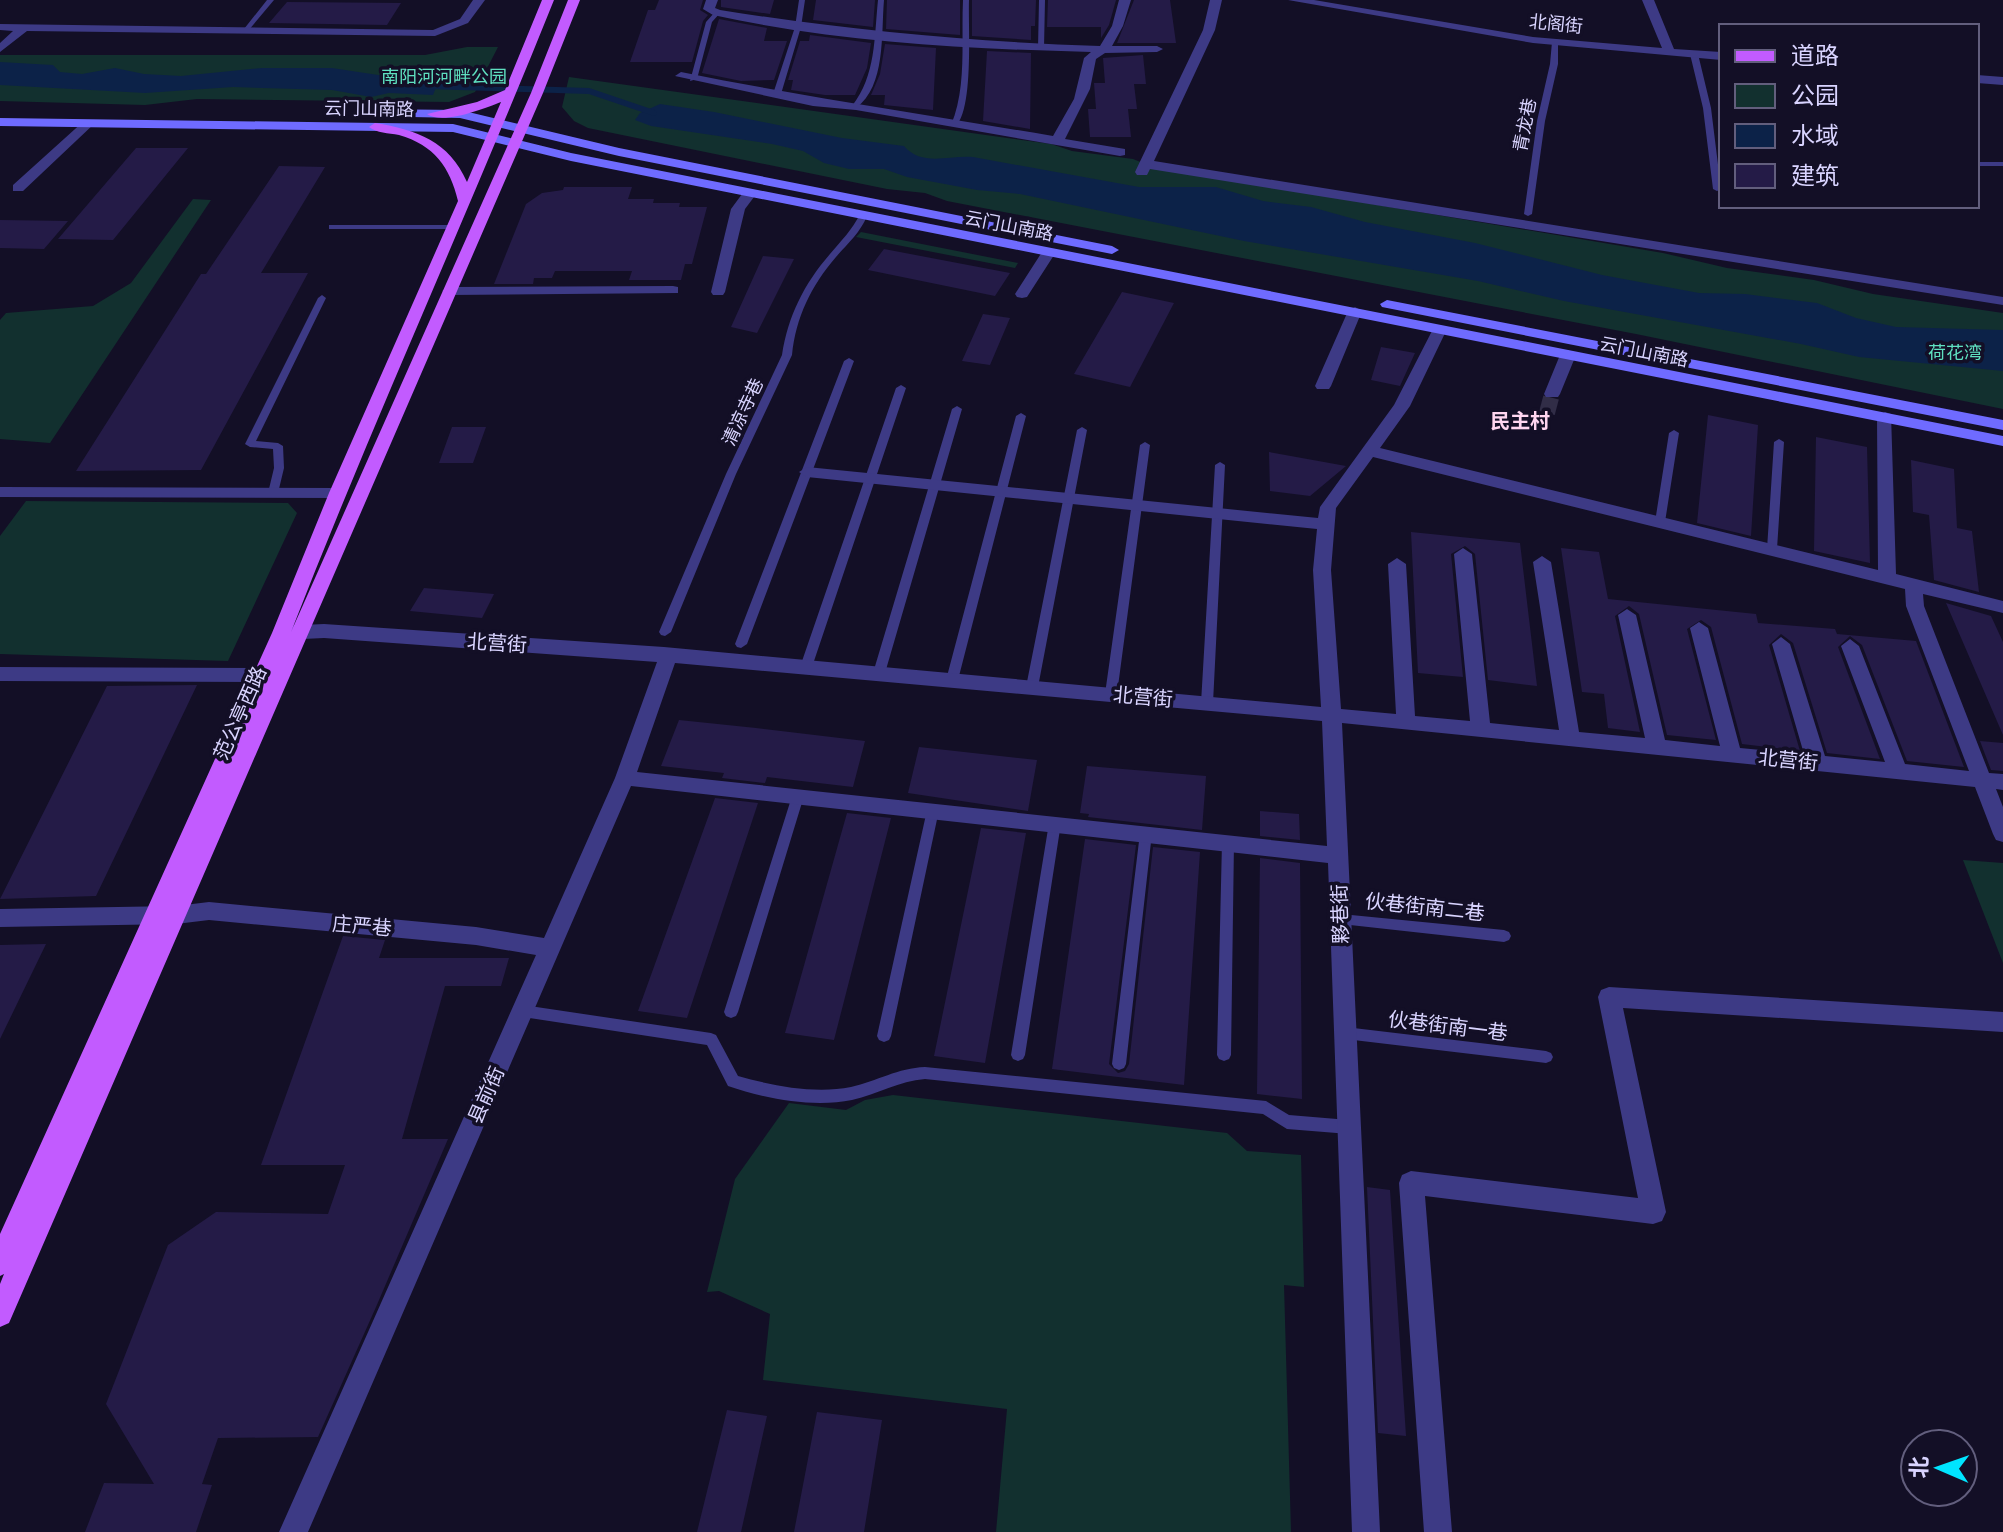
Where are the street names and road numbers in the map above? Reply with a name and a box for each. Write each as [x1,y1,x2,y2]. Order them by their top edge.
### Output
street label: 北阁街 [1528,9,1584,37]
street label: 云门山南路 [324,96,414,120]
street label: 青龙巷 [1508,96,1540,153]
street label: 云门山南路 [963,206,1055,244]
street label: 云门山南路 [1598,332,1690,370]
street label: 清凉寺巷 [717,374,767,449]
street label: 北营街 [466,628,528,656]
street label: 范公亭西路 [208,662,270,763]
street label: 北营街 [1112,681,1174,711]
street label: 北营街 [1757,744,1819,774]
street label: 夥巷街 [1326,884,1352,944]
street label: 伙巷街南二巷 [1364,888,1486,924]
street label: 庄严巷 [331,910,393,940]
street label: 伙巷街南一巷 [1387,1006,1509,1044]
street label: 县前街 [462,1062,508,1127]

